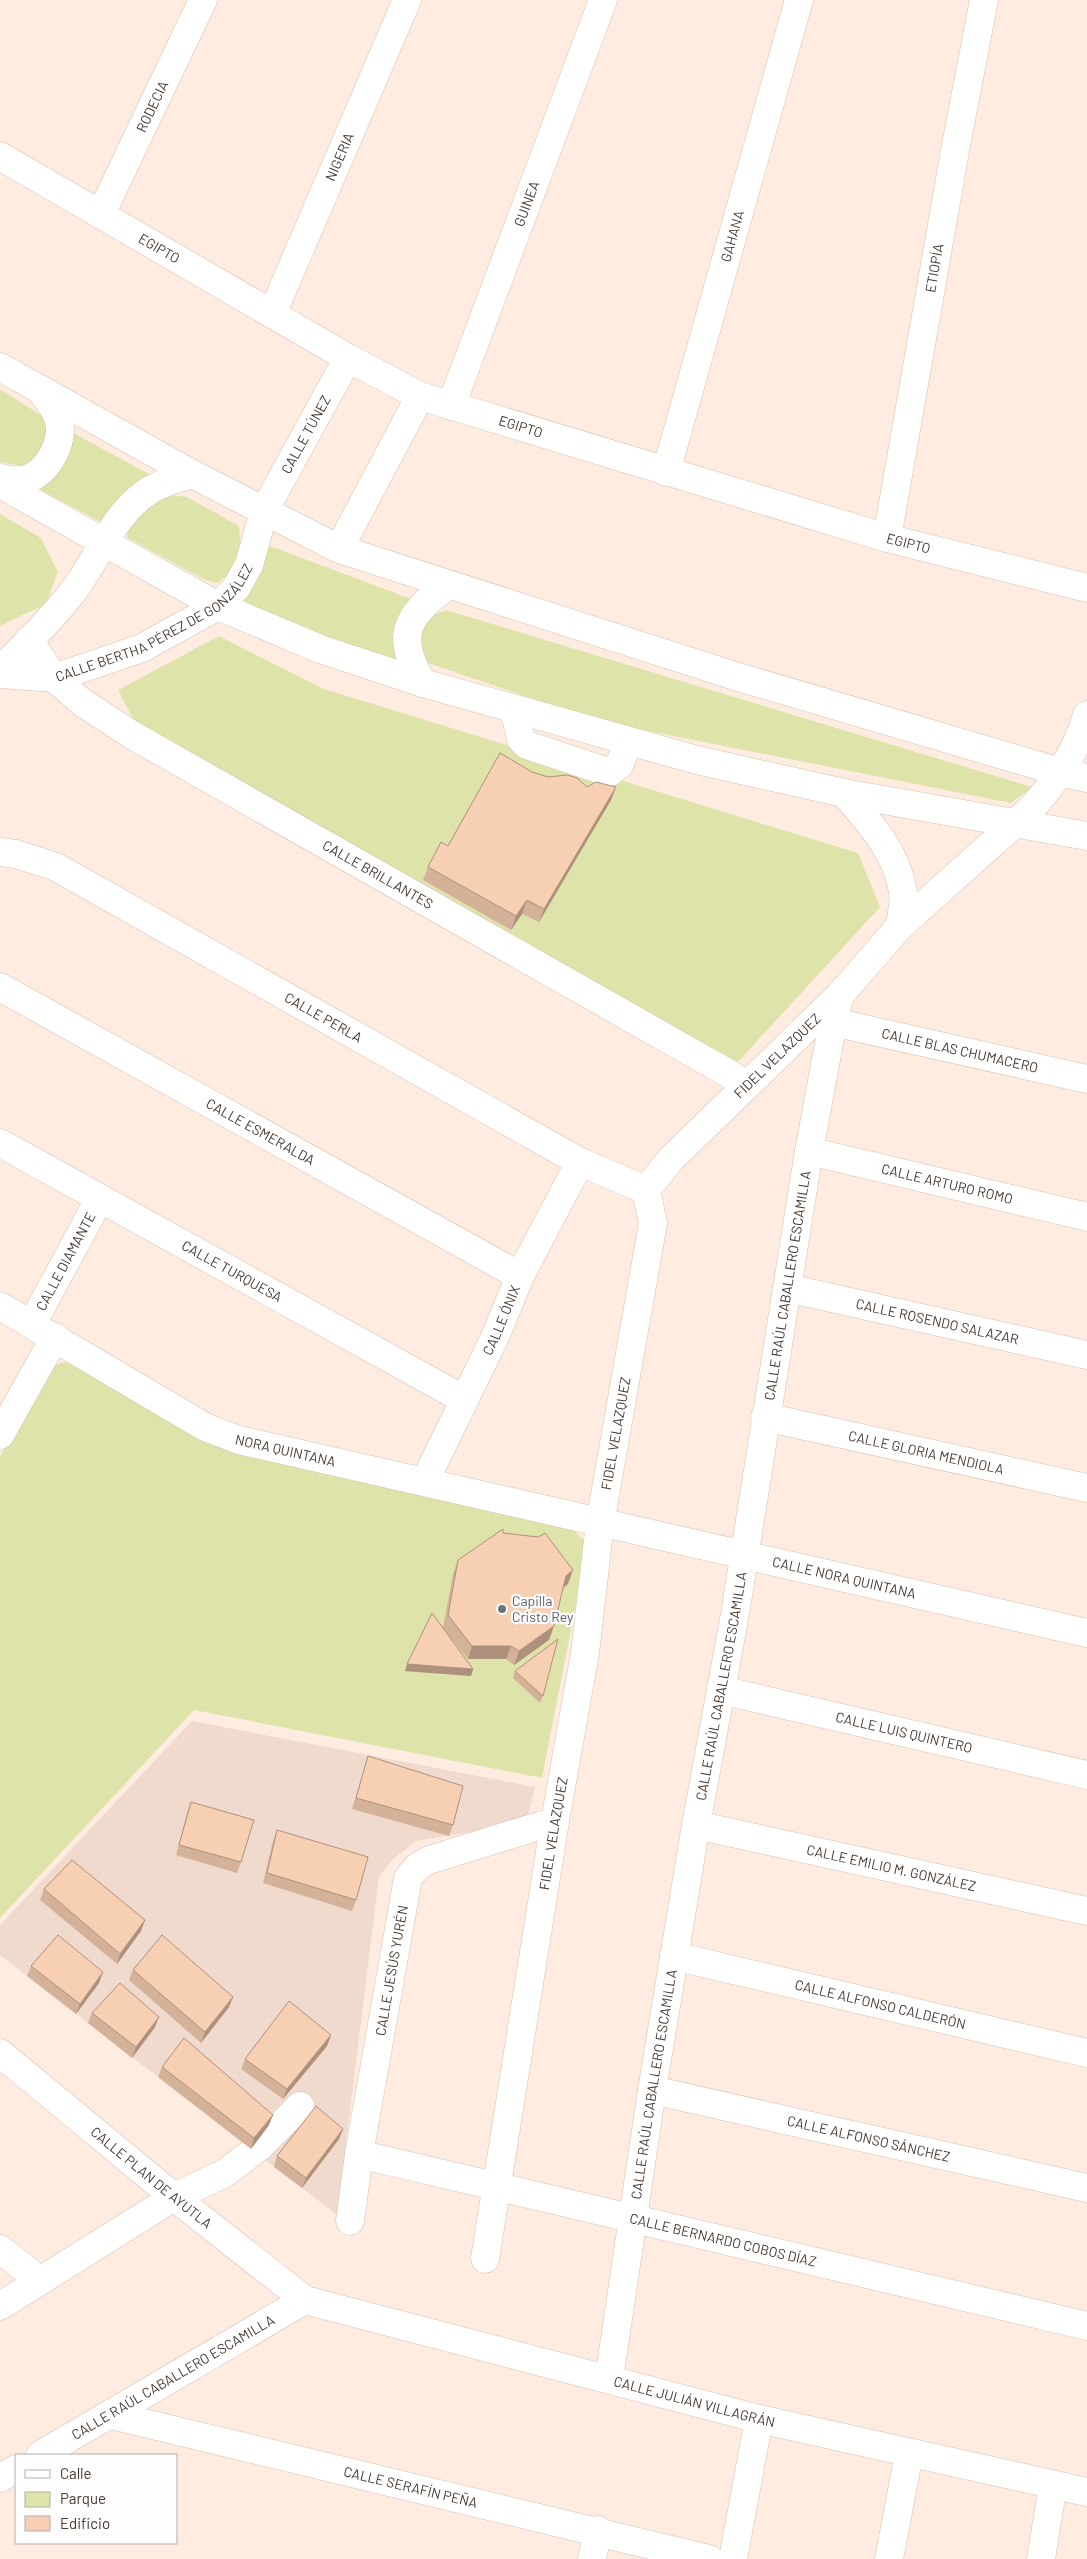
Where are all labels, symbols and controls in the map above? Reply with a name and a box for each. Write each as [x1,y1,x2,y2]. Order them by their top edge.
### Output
street label: RODECIA [132,77,171,135]
street label: NIGERIA [321,130,357,183]
street label: GUINEA [510,178,543,229]
street label: GAHANA [717,208,747,264]
street label: EGIPTO [136,229,183,267]
street label: ETIOPÍA [921,242,947,294]
street label: CALLE TÚNEZ [277,392,334,476]
street label: EGIPTO [497,411,545,441]
street label: EGIPTO [885,529,932,557]
street label: CALLE BERTHA PÉREZ DE GONZÁLEZ [53,560,256,685]
street label: CALLE BRILLANTES [320,836,436,912]
street label: CALLE PERLA [282,988,366,1046]
street label: FIDEL VELAZQUEZ [730,1010,824,1101]
street label: CALLE BLAS CHUMACERO [880,1024,1040,1076]
street label: CALLE ESMERALDA [203,1094,318,1169]
street label: CALLE ARTURO ROMO [880,1160,1015,1207]
street label: CALLE RAÚL CABALLERO ESCAMILLA [760,1169,814,1402]
street label: CALLE DIAMANTE [32,1209,99,1313]
street label: CALLE TURQUESA [179,1236,286,1306]
street label: CALLE ÓNIX [478,1283,523,1358]
street label: CALLE ROSENDO SALAZAR [854,1295,1020,1348]
street label: FIDEL VELAZQUEZ [597,1376,634,1491]
street label: CALLE GLORIA MENDIOLA [847,1427,1006,1478]
street label: NORA QUINTANA [234,1430,338,1470]
street label: CALLE NORA QUINTANA [771,1553,918,1602]
street label: CALLE RAÚL CABALLERO ESCAMILLA [692,1570,750,1802]
place label: Capilla Cristo Rey [512,1592,574,1625]
marker: Capilla Cristo Rey [496,1603,508,1615]
street label: CALLE LUIS QUINTERO [834,1708,974,1756]
street label: FIDEL VELAZQUEZ [535,1775,571,1891]
street label: CALLE EMILIO M. GONZÁLEZ [805,1841,978,1894]
street label: CALLE JESÚS YURÉN [371,1904,411,2037]
street label: CALLE RAÚL CABALLERO ESCAMILLA [627,1968,680,2200]
street label: CALLE ALFONSO CALDERÓN [793,1976,968,2032]
street label: CALLE ALFONSO SÁNCHEZ [786,2112,952,2165]
street label: CALLE PLAN DE AYUTLA [88,2123,216,2232]
street label: CALLE BERNARDO COBOS DÍAZ [628,2209,818,2270]
street label: CALLE RAÚL CABALLERO ESCAMILLA [68,2311,278,2443]
street label: CALLE JULIÁN VILLAGRÁN [612,2372,777,2430]
legend [15,2454,178,2544]
street label: CALLE SERAFÍN PEÑA [342,2462,480,2511]
text: Calle [60,2464,92,2482]
text: Parque [60,2489,106,2507]
text: Edificio [60,2514,110,2532]

